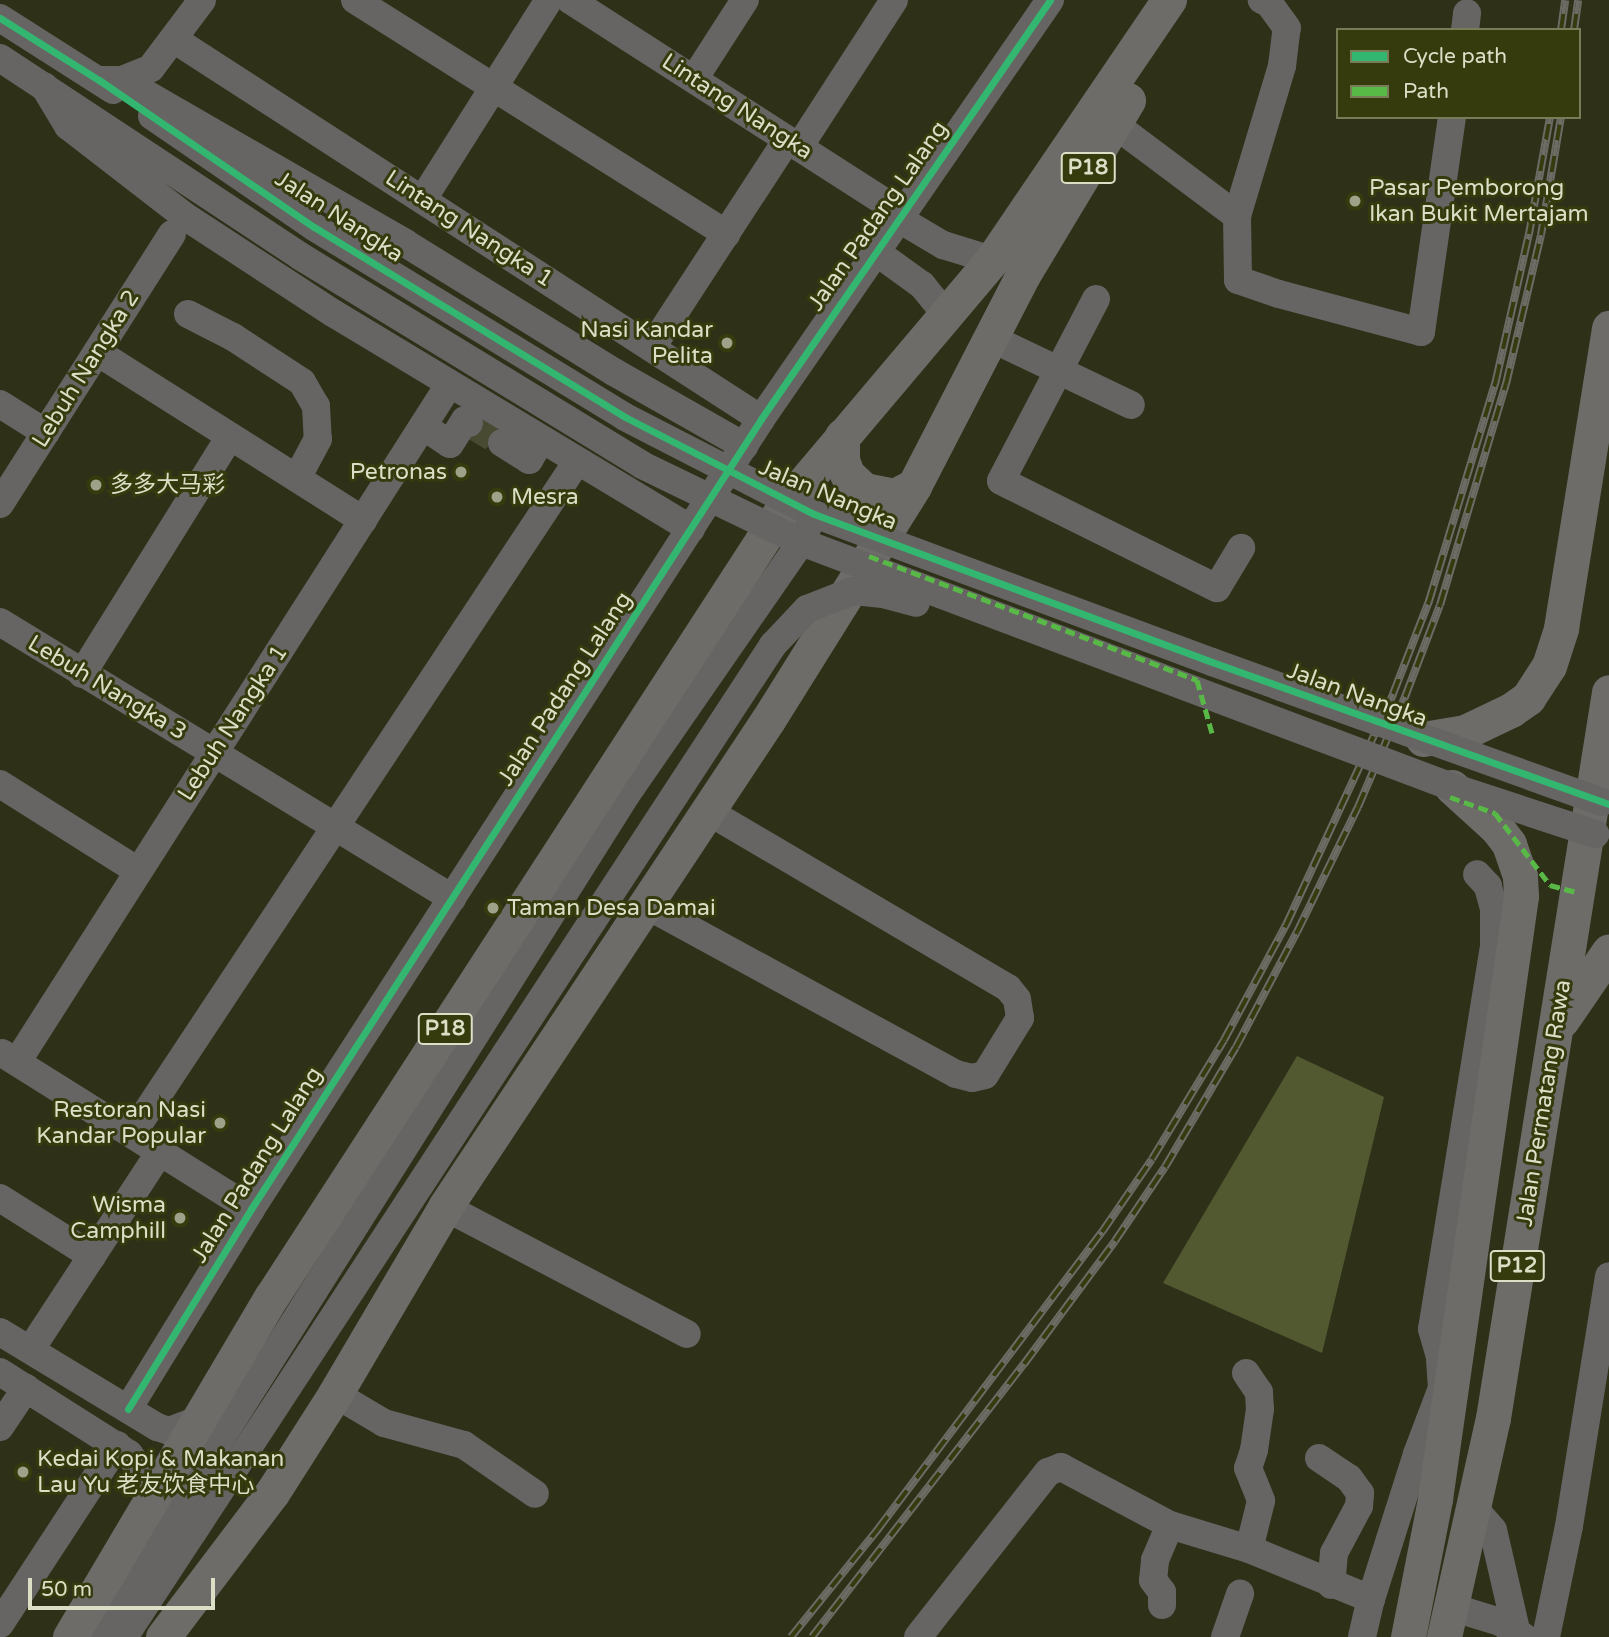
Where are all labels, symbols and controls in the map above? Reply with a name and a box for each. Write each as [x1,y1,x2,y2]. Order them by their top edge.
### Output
legend [1336,28,1581,119]
text: Cycle path [1403,44,1507,69]
street label: Lintang Nangka [656,48,818,166]
text: Path [1403,79,1449,104]
street label: Jalan Padang Lalang [802,116,954,316]
road number: P18 [1060,150,1116,186]
street label: Lintang Nangka 1 [380,164,558,294]
street label: Jalan Nangka [270,165,408,269]
place label: Pasar Pemborong Ikan Bukit Mertajam [1369,174,1589,228]
marker: Pasar Pemborong Ikan Bukit Mertajam [1347,193,1363,209]
street label: Lebuh Nangka 2 [27,285,145,453]
place label: Nasi Kandar Pelita [580,316,713,370]
marker: Nasi Kandar Pelita [719,335,735,351]
street label: Jalan Nangka [755,453,901,537]
place label: Petronas [350,458,447,486]
marker: Petronas [453,464,469,480]
place label: 多多大马彩 [110,471,225,499]
marker: 多多大马彩 [88,477,104,493]
place label: Mesra [511,483,579,511]
marker: Mesra [489,489,505,505]
street label: Jalan Padang Lalang [492,587,638,791]
street label: Lebuh Nangka 3 [23,630,191,746]
street label: Lebuh Nangka 1 [172,640,294,806]
street label: Jalan Nangka [1283,657,1431,733]
place label: Taman Desa Damai [507,894,716,922]
marker: Taman Desa Damai [485,900,501,916]
street label: Jalan Permatang Rawa [1511,978,1577,1228]
road number: P18 [417,1012,473,1046]
street label: Jalan Padang Lalang [186,1062,328,1268]
place label: Restoran Nasi Kandar Popular [36,1096,206,1150]
marker: Restoran Nasi Kandar Popular [212,1115,228,1131]
place label: Wisma Camphill [70,1191,166,1245]
marker: Wisma Camphill [172,1210,188,1226]
road number: P12 [1489,1248,1545,1284]
place label: Kedai Kopi & Makanan Lau Yu 老友饮食中心 [37,1445,284,1499]
marker: Kedai Kopi & Makanan Lau Yu 老友饮食中心 [15,1464,31,1480]
scale bar [32,1564,219,1608]
text: 50 m [41,1577,92,1602]

